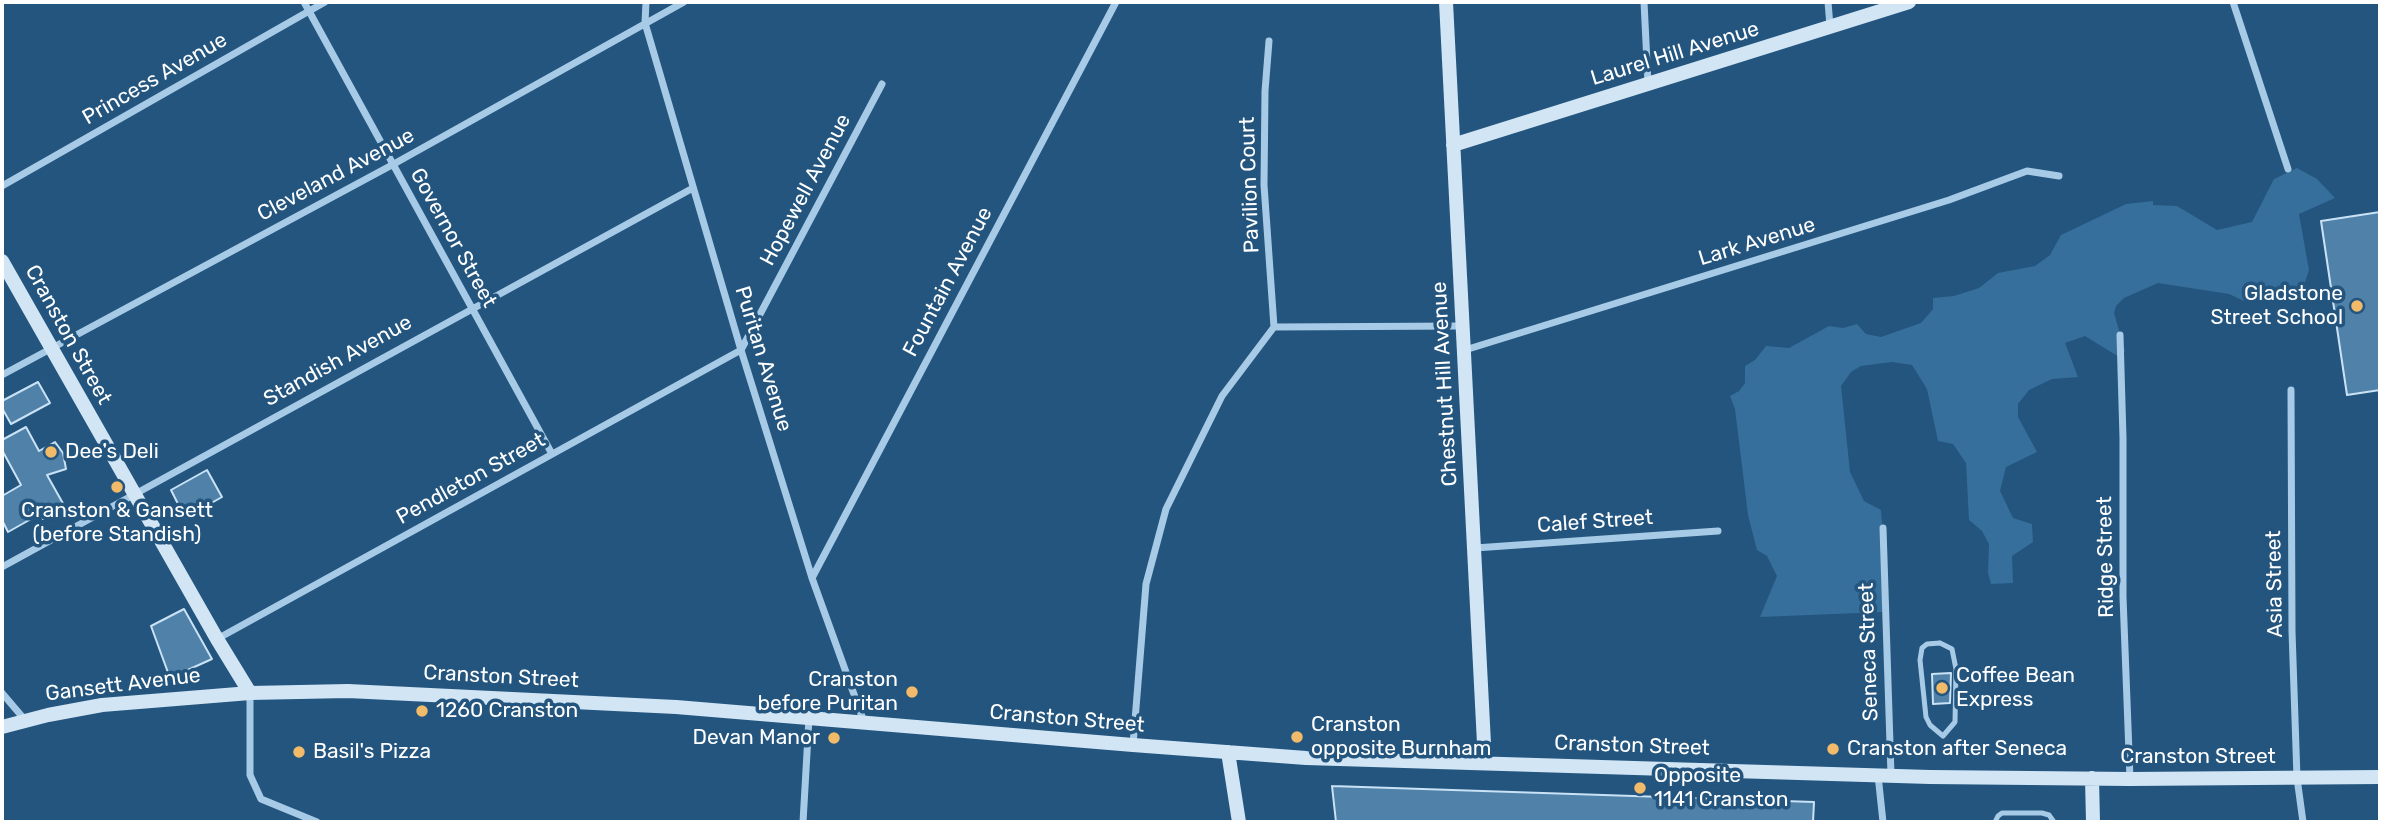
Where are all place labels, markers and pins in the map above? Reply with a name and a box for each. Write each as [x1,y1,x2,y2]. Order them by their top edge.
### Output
place label: Gladstone Street School [2210,281,2343,331]
marker: Gladstone Street School [2349,298,2365,314]
place label: Dee's Deli [65,439,159,465]
marker: Dee's Deli [43,444,59,460]
marker: Cranston & Gansett (before Standish) [109,479,125,495]
place label: Cranston & Gansett (before Standish) [21,498,213,548]
place label: Coffee Bean Express [1956,663,2075,713]
place label: Cranston before Puritan [758,667,898,717]
marker: Coffee Bean Express [1934,680,1950,696]
marker: Cranston before Puritan [904,684,920,700]
place label: 1260 Cranston [436,698,578,724]
marker: 1260 Cranston [414,703,430,719]
place label: Cranston opposite Burnham [1311,712,1491,762]
place label: Devan Manor [692,725,820,751]
marker: Cranston opposite Burnham [1289,729,1305,745]
marker: Devan Manor [826,730,842,746]
place label: Cranston after Seneca [1847,736,2067,762]
place label: Basil's Pizza [313,739,431,765]
marker: Cranston after Seneca [1825,741,1841,757]
marker: Basil's Pizza [291,744,307,760]
place label: Opposite 1141 Cranston [1654,763,1789,813]
marker: Opposite 1141 Cranston [1632,780,1648,796]

